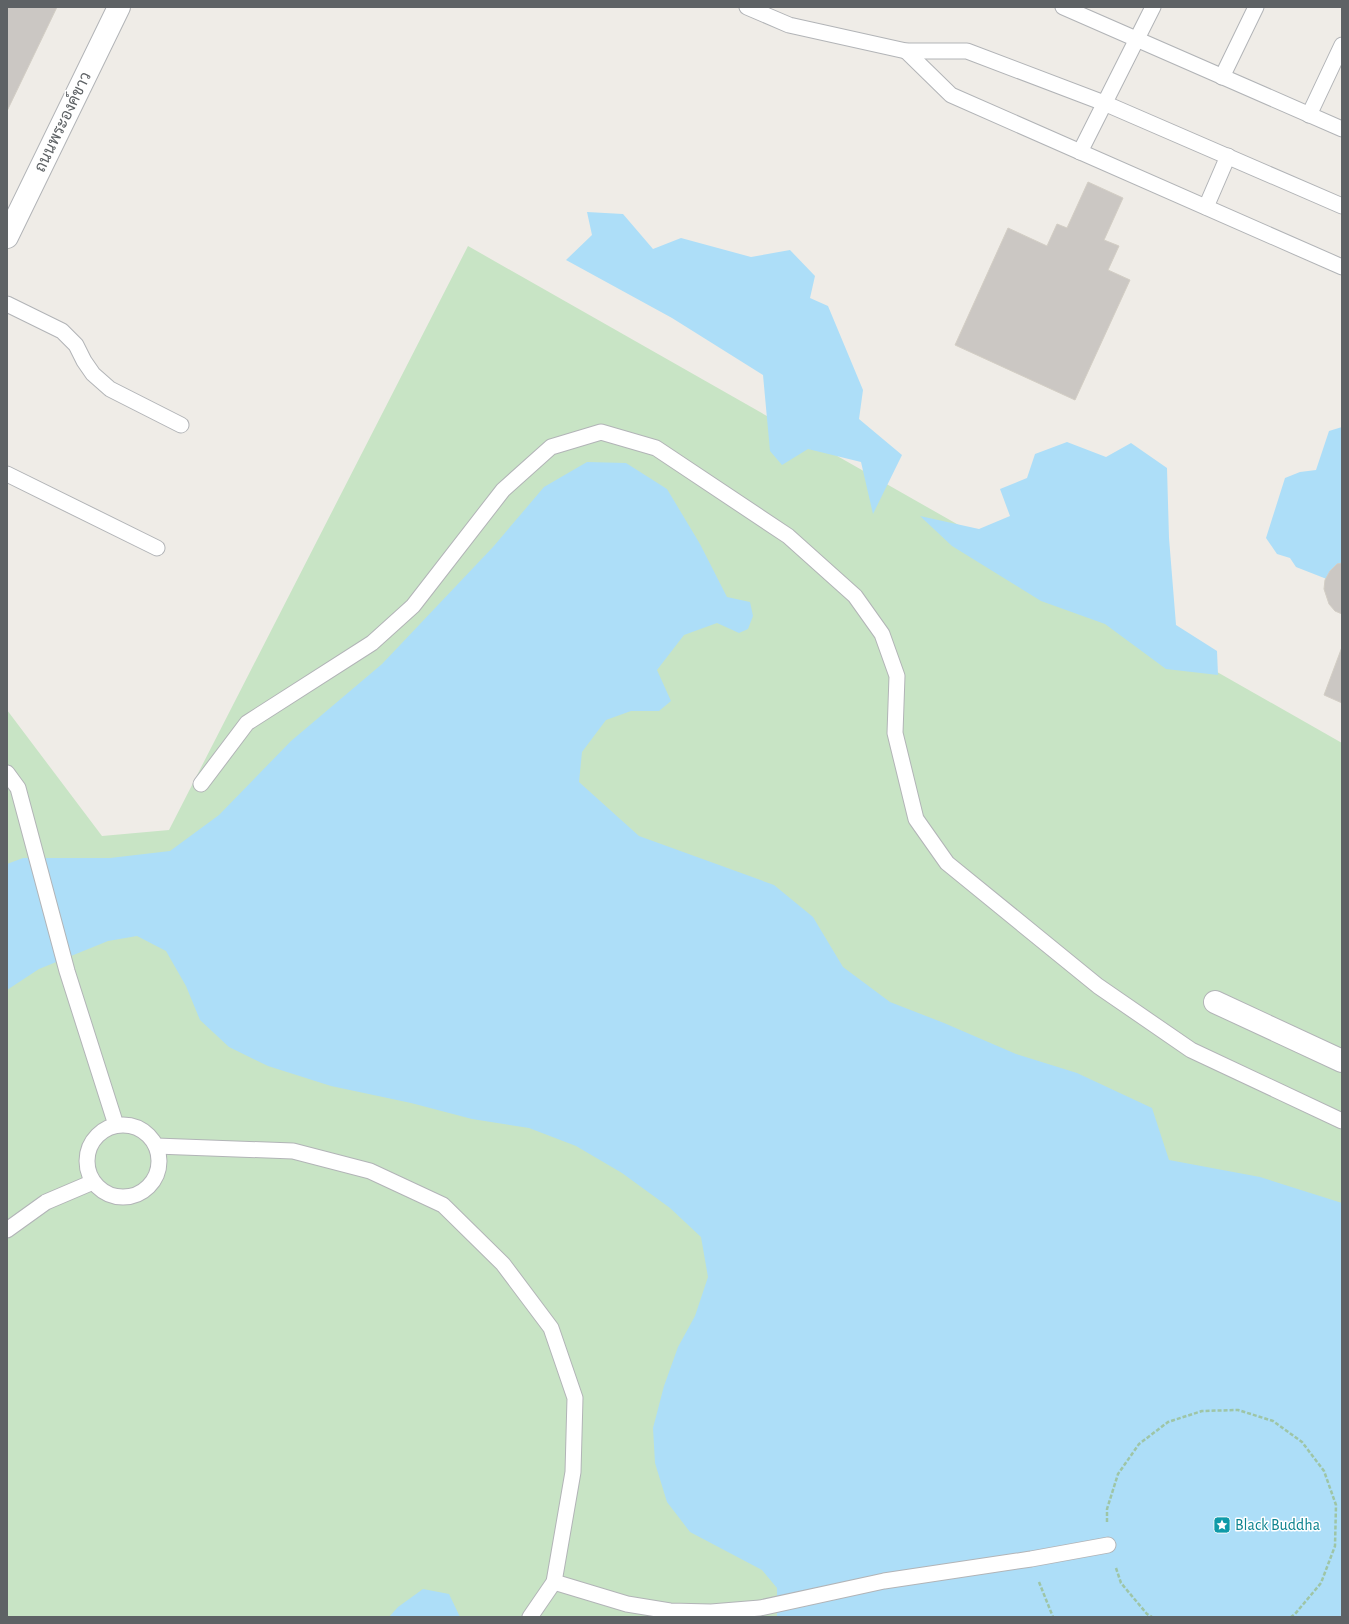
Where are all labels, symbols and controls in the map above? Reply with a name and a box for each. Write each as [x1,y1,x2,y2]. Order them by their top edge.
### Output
street label: ถนนพระองค์ขาว [27,67,94,175]
place icon: Black Buddha [1212,1515,1232,1535]
place label: Black Buddha [1235,1517,1320,1533]

